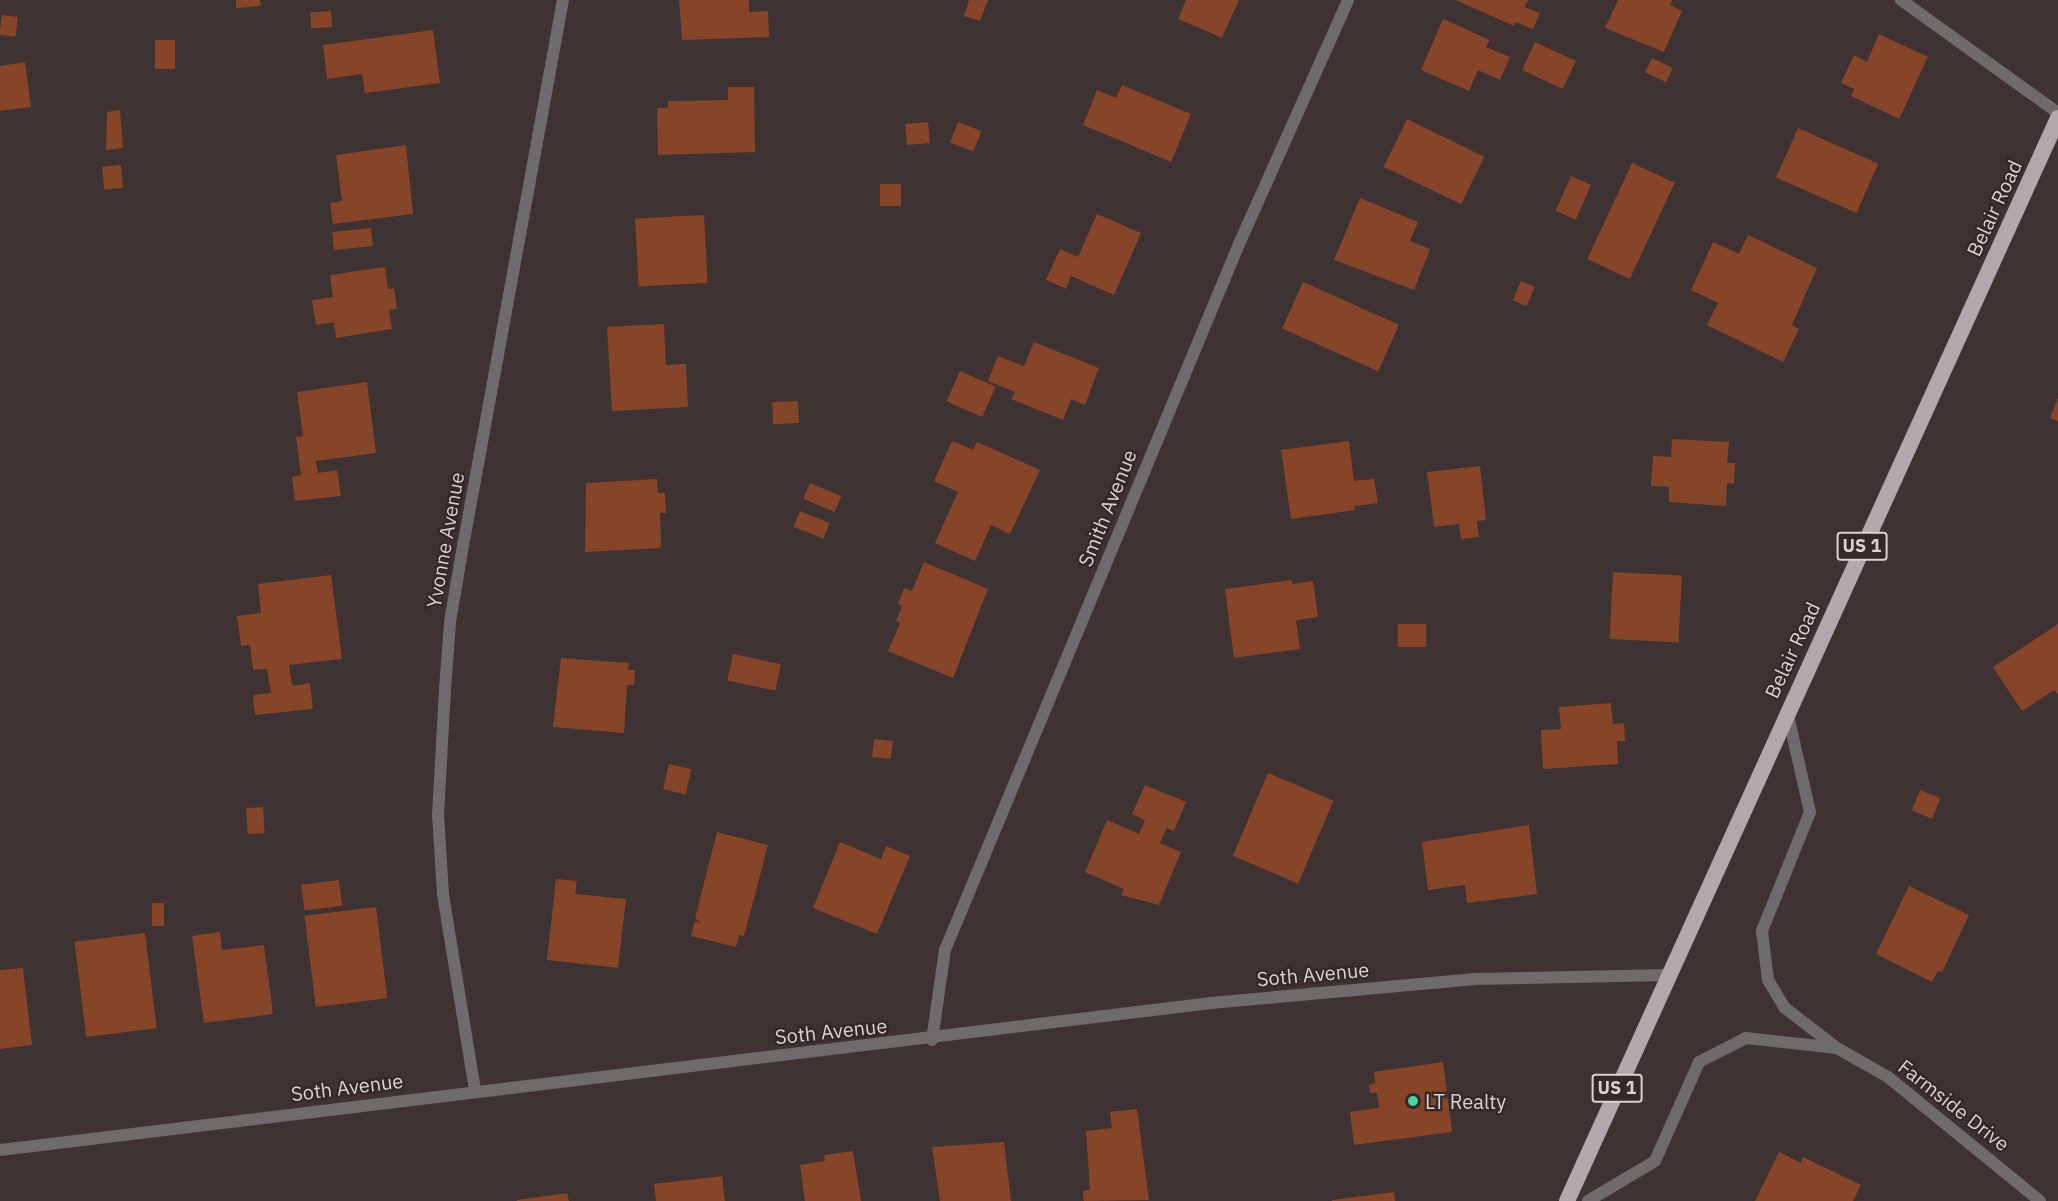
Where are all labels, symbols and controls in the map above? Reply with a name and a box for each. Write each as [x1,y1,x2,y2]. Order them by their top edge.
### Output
street label: Belair Road [1961,156,2027,260]
street label: Smith Avenue [1073,446,1141,570]
street label: Yvonne Avenue [421,470,469,610]
road number: US 1 [1836,531,1888,561]
street label: Belair Road [1759,598,1825,702]
street label: Soth Avenue [1256,957,1370,991]
street label: Soth Avenue [774,1013,888,1049]
street label: Farmside Drive [1894,1054,2014,1156]
street label: Soth Avenue [290,1068,404,1106]
road number: US 1 [1592,1073,1642,1103]
place label: LT Realty [1425,1089,1506,1113]
marker: LT Realty [1406,1094,1420,1108]

